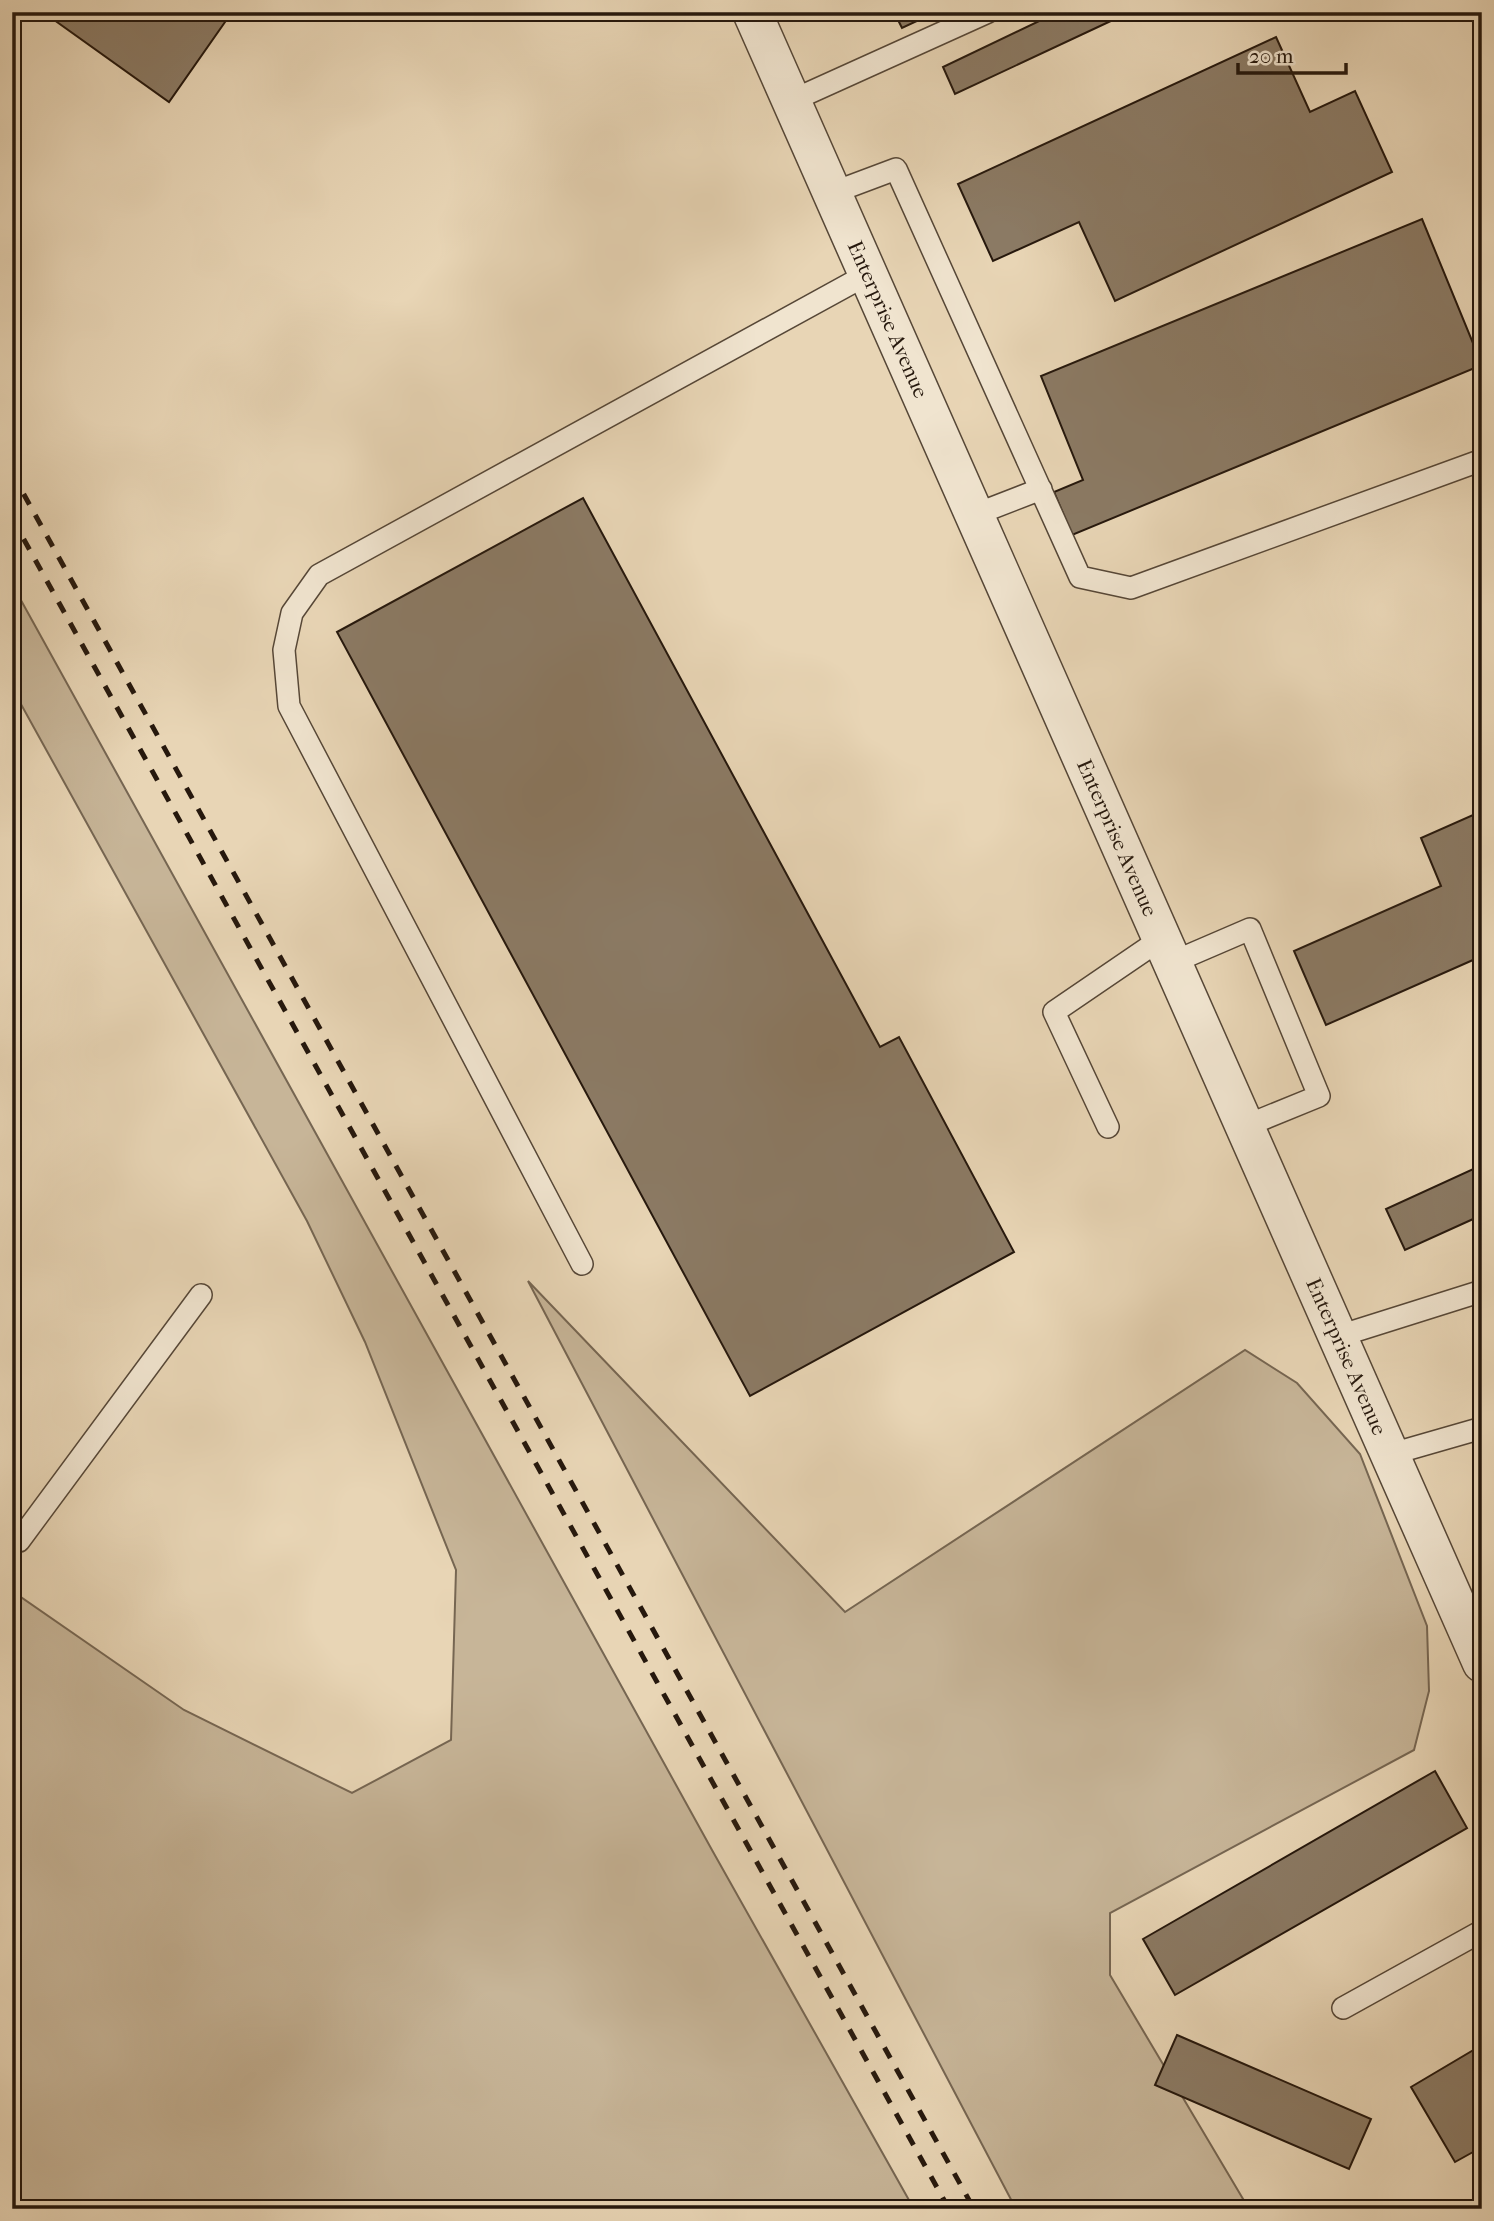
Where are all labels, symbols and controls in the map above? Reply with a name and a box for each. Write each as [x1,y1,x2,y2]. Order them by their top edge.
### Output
scale bar [1238,32,1347,76]
text: 20 m [1249,44,1294,68]
street label: Enterprise Avenue [843,237,933,402]
street label: Enterprise Avenue [1072,756,1162,920]
street label: Enterprise Avenue [1301,1274,1392,1439]

